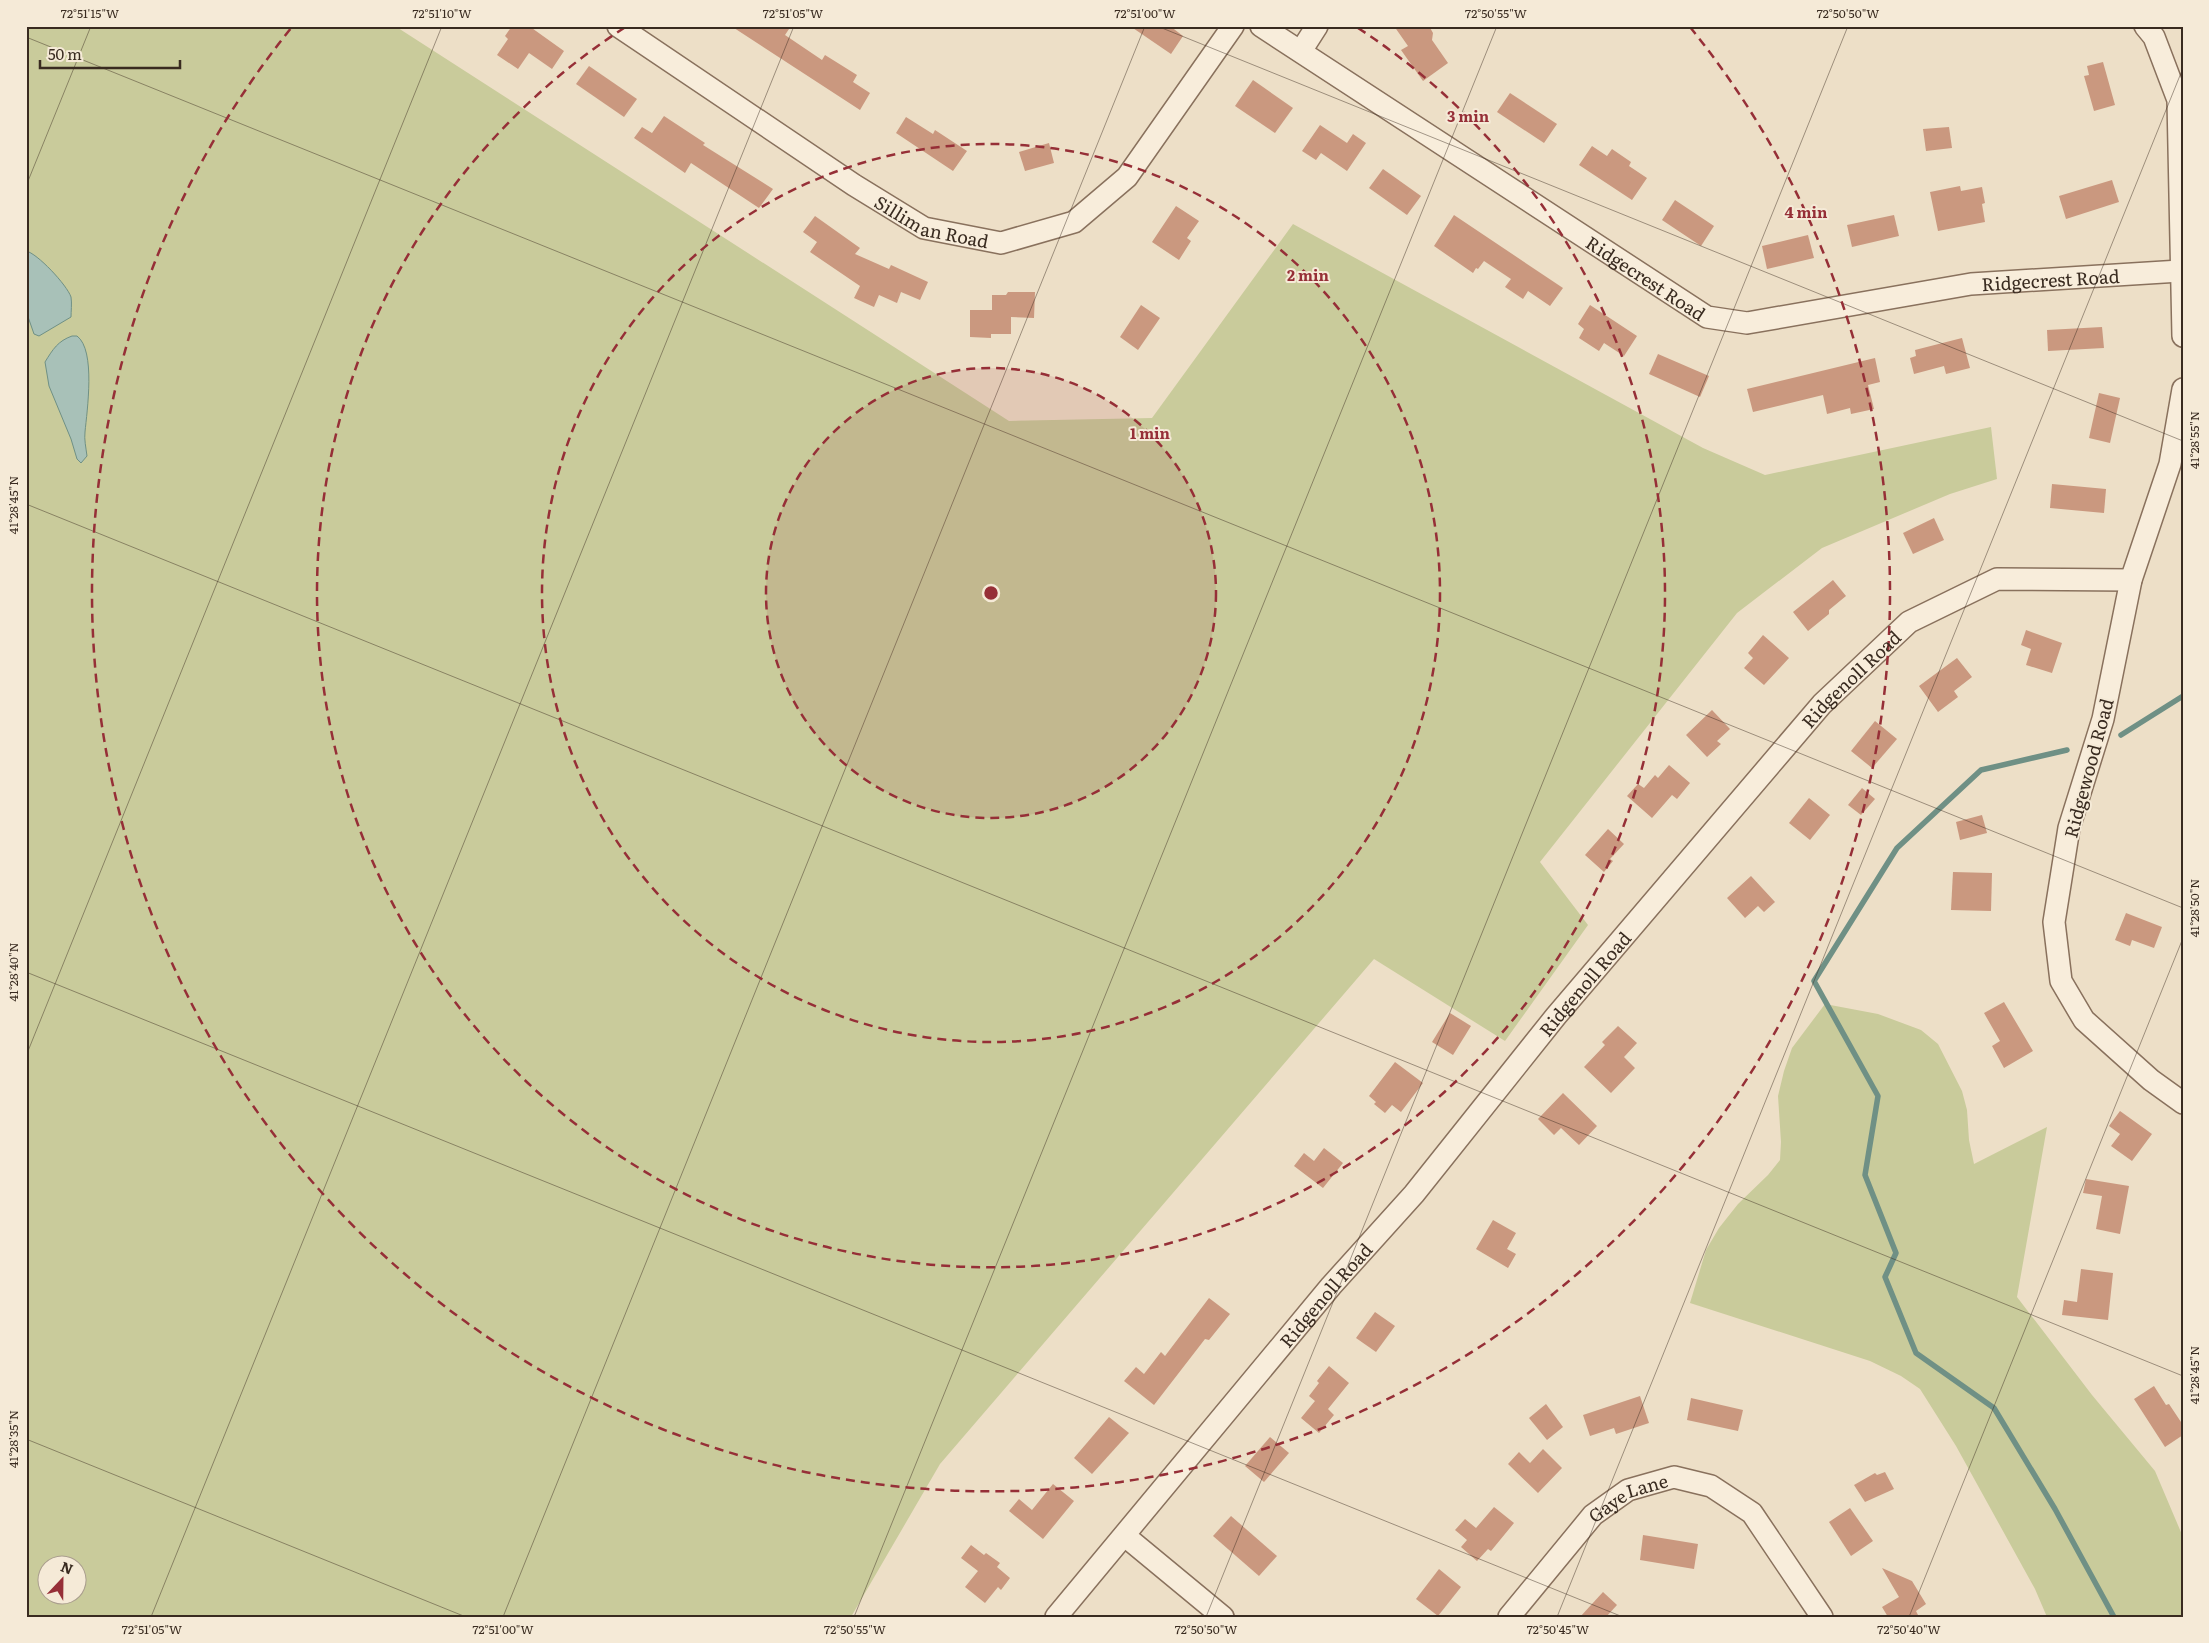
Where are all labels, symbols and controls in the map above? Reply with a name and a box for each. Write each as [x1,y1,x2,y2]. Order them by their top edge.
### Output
text: 72°51'15"W [61,4,119,22]
text: 72°51'10"W [412,4,472,22]
text: 72°51'05"W [763,4,823,22]
text: 72°51'00"W [1114,4,1176,22]
text: 72°50'55"W [1465,4,1527,22]
text: 72°50'50"W [1817,4,1879,22]
scale bar [40,38,180,70]
text: 50 m [48,42,82,65]
text: 3 min [1447,104,1490,127]
street label: Silliman Road [870,188,991,254]
text: 4 min [1785,200,1828,223]
street label: Ridgecrest Road [1581,228,1711,326]
street label: Ridgecrest Road [1981,261,2120,297]
text: 2 min [1287,263,1330,286]
text: 41°28'55"N [2185,411,2203,469]
text: 1 min [1130,421,1171,444]
text: 41°28'45"N [4,476,22,534]
centre of rings [982,584,1000,602]
street label: Ridgenoll Road [1794,623,1906,733]
street label: Ridgewood Road [2056,695,2120,841]
text: 41°28'50"N [2185,879,2203,937]
street label: Ridgenoll Road [1532,925,1637,1042]
text: 41°28'40"N [4,942,22,1002]
street label: Ridgenoll Road [1272,1236,1378,1353]
text: 41°28'45"N [2185,1346,2203,1404]
text: 41°28'35"N [4,1410,22,1468]
street label: Gaye Lane [1582,1466,1671,1528]
north arrow [38,1556,88,1606]
text: N [58,1556,77,1579]
text: 72°51'05"W [122,1620,182,1638]
text: 72°51'00"W [472,1620,534,1638]
text: 72°50'55"W [824,1620,886,1638]
text: 72°50'50"W [1175,1620,1237,1638]
text: 72°50'45"W [1527,1620,1589,1638]
text: 72°50'40"W [1877,1620,1941,1638]

